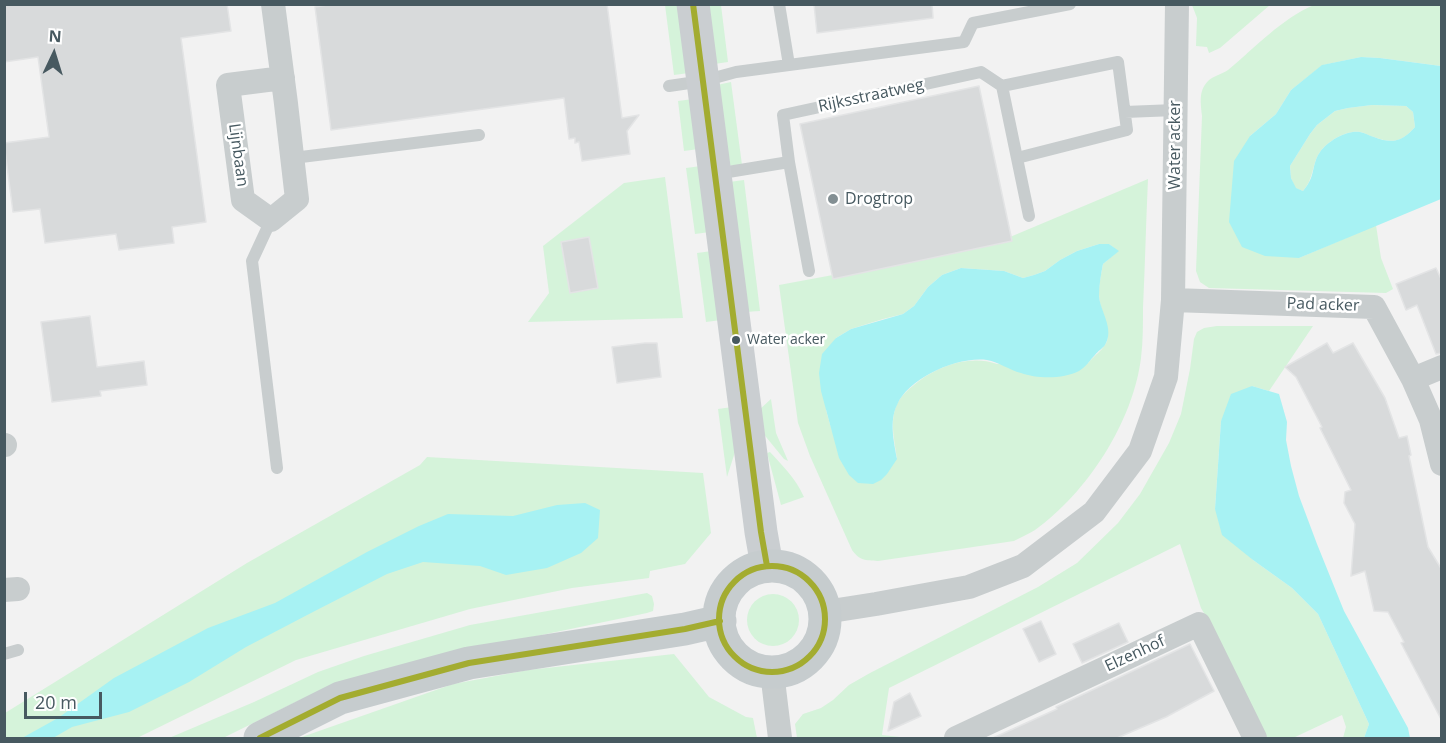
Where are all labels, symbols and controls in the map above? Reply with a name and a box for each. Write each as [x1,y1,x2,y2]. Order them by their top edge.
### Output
north arrow [24,24,84,84]
text: N [48,25,63,47]
street label: Rijksstraatweg [816,75,926,117]
street label: Water acker [1165,100,1185,190]
street label: Lijnbaan [224,122,252,188]
place label: Drogtrop [845,189,913,209]
marker: Drogtrop [826,192,840,206]
street label: Pad acker [1286,294,1360,316]
place label: Water acker [747,332,825,348]
marker: Water acker [730,334,742,346]
street label: Elzenhof [1102,632,1168,676]
scale bar [27,680,105,718]
text: 20 m [35,690,77,714]

